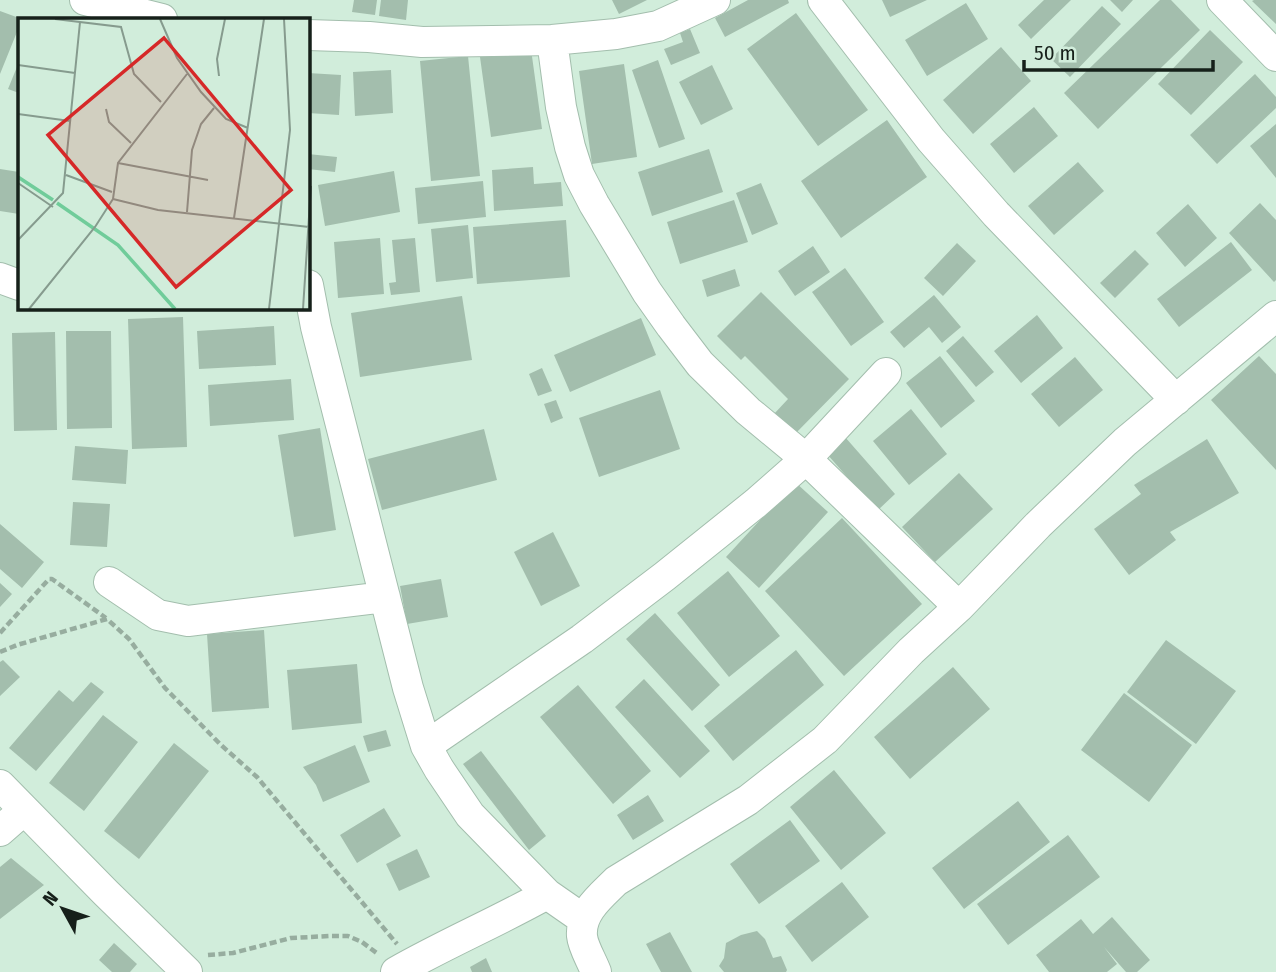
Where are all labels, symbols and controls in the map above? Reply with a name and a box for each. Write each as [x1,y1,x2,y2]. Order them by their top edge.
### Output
inset map [18,18,310,310]
scale bar [1024,28,1213,72]
text: 50 m [1034,40,1076,66]
north arrow [28,874,98,944]
text: N [38,887,63,910]

